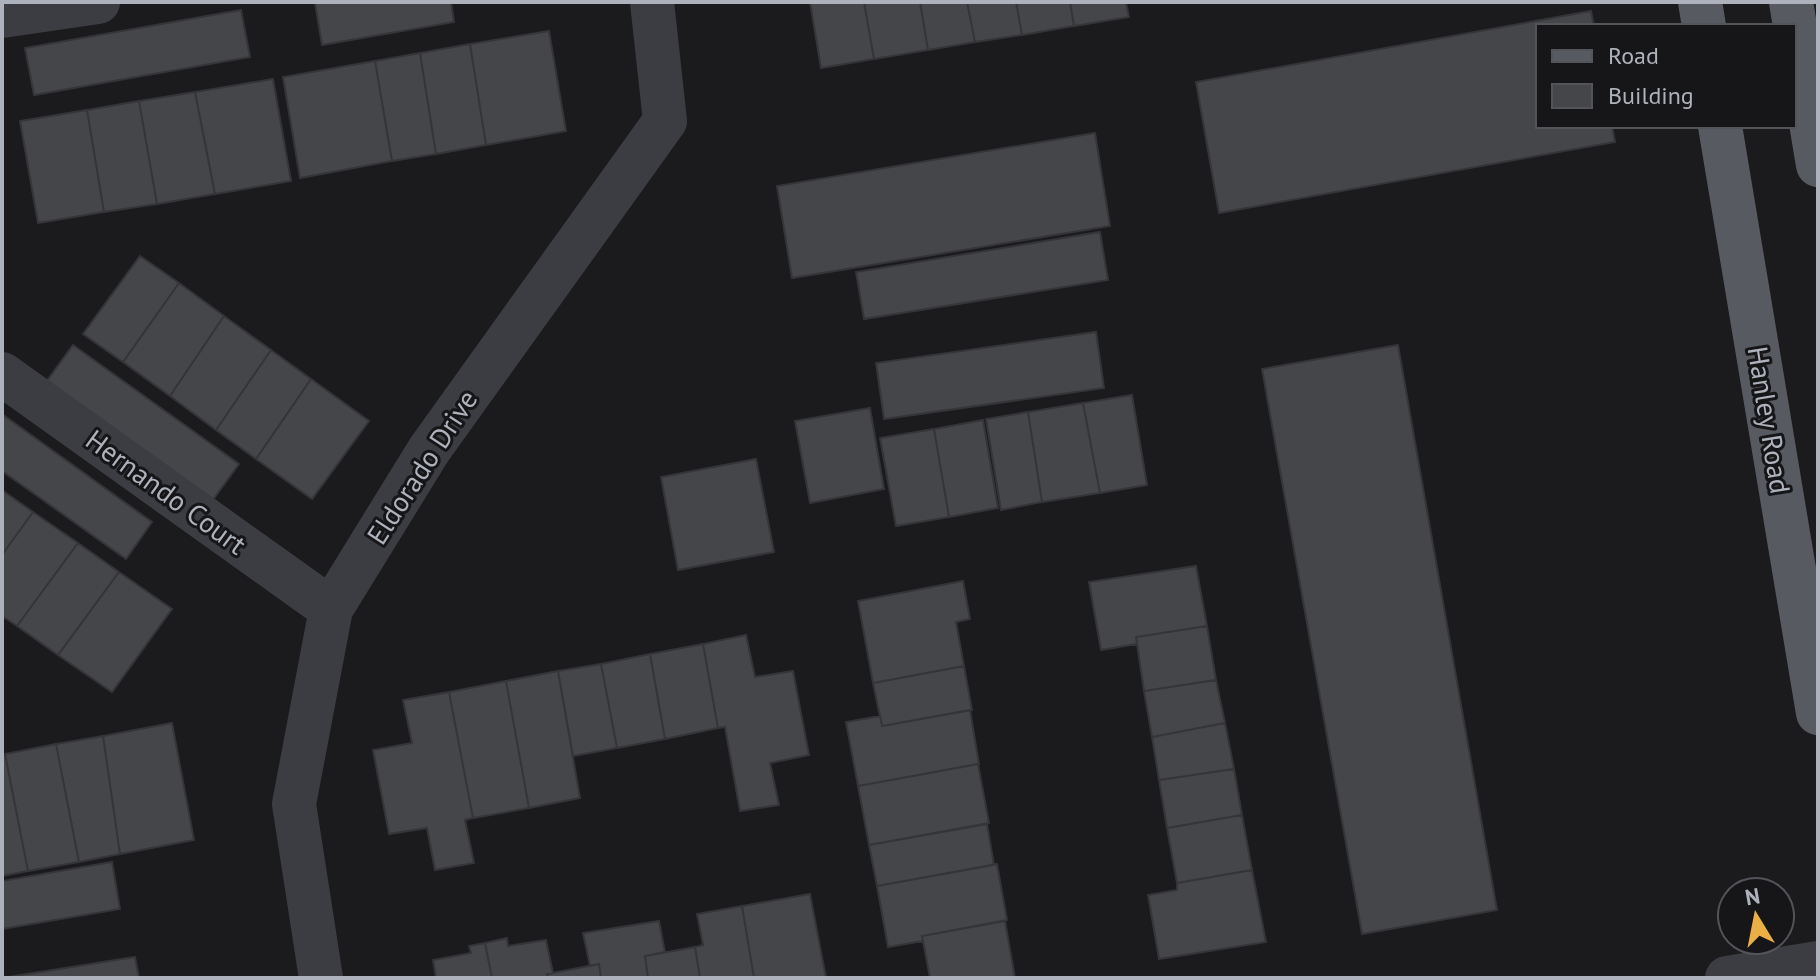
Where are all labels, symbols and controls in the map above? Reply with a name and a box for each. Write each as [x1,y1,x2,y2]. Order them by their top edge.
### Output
legend [1536,24,1796,128]
text: Road [1608,40,1659,71]
text: Building [1608,80,1694,111]
street label: Hanley Road [1740,344,1799,496]
street label: Eldorado Drive [358,382,485,551]
street label: Hernando Court [79,421,254,563]
north arrow [1716,876,1796,956]
text: N [1743,881,1762,911]

